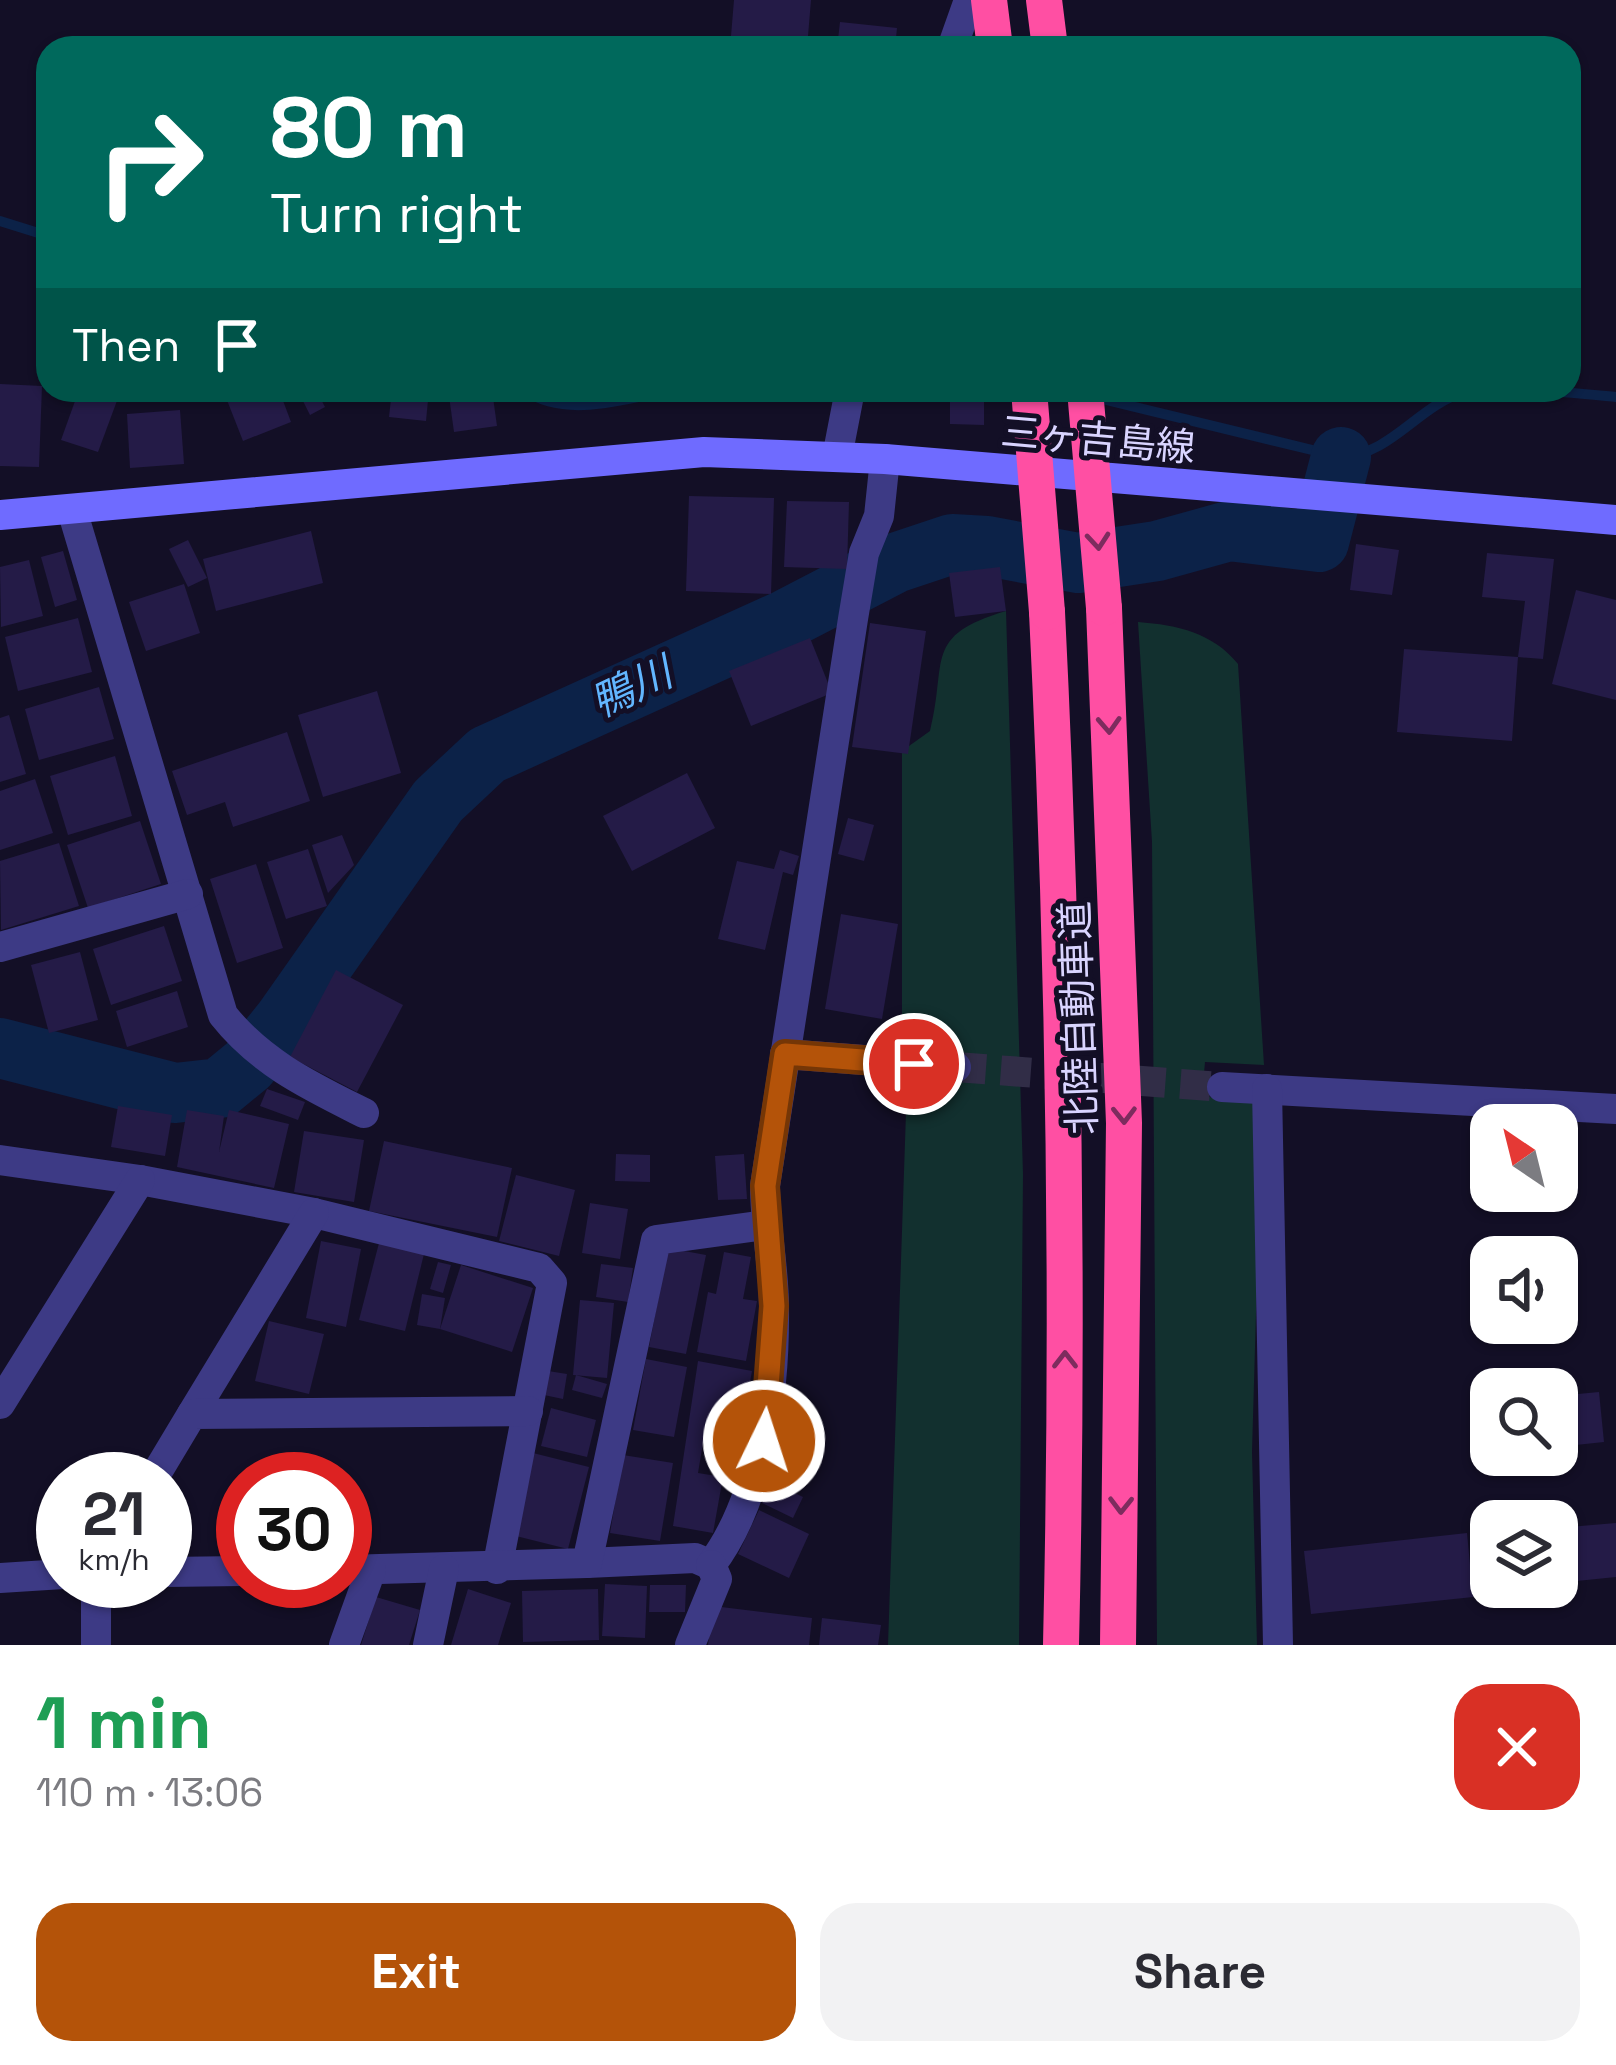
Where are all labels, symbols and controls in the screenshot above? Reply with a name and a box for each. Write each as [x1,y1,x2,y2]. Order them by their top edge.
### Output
text: 80 m [270,74,468,182]
icon: right [72,84,228,240]
text: Turn right [270,179,523,248]
icon: arrive [204,312,270,378]
text: Then [72,317,180,374]
street label: 三ヶ吉島線 [999,407,1197,472]
one-way arrow [1085,532,1110,551]
water label: 鴨川 [582,644,684,729]
one-way arrow [1096,716,1122,735]
street label: 北陸自動車道 [1050,900,1107,1136]
pin [863,1013,965,1115]
icon: arrive [881,1031,947,1097]
north arrow [1470,1104,1578,1212]
map controls [1470,1104,1578,1608]
one-way arrow [1110,1106,1136,1125]
button: sound [1470,1236,1578,1344]
one-way arrow [1051,1350,1077,1369]
button: search [1470,1368,1578,1476]
position arrow [701,1378,827,1504]
speed limit sign: 30 [216,1452,372,1608]
text: 21 [83,1476,145,1553]
one-way arrow [1108,1496,1134,1515]
button: layers [1470,1500,1578,1608]
text: km/h [78,1540,150,1579]
text: 1 min [36,1677,212,1769]
button: close [1454,1684,1580,1810]
text: 110 m · 13:06 [36,1768,263,1817]
button: Exit [36,1903,796,2041]
button: Share [820,1903,1580,2041]

